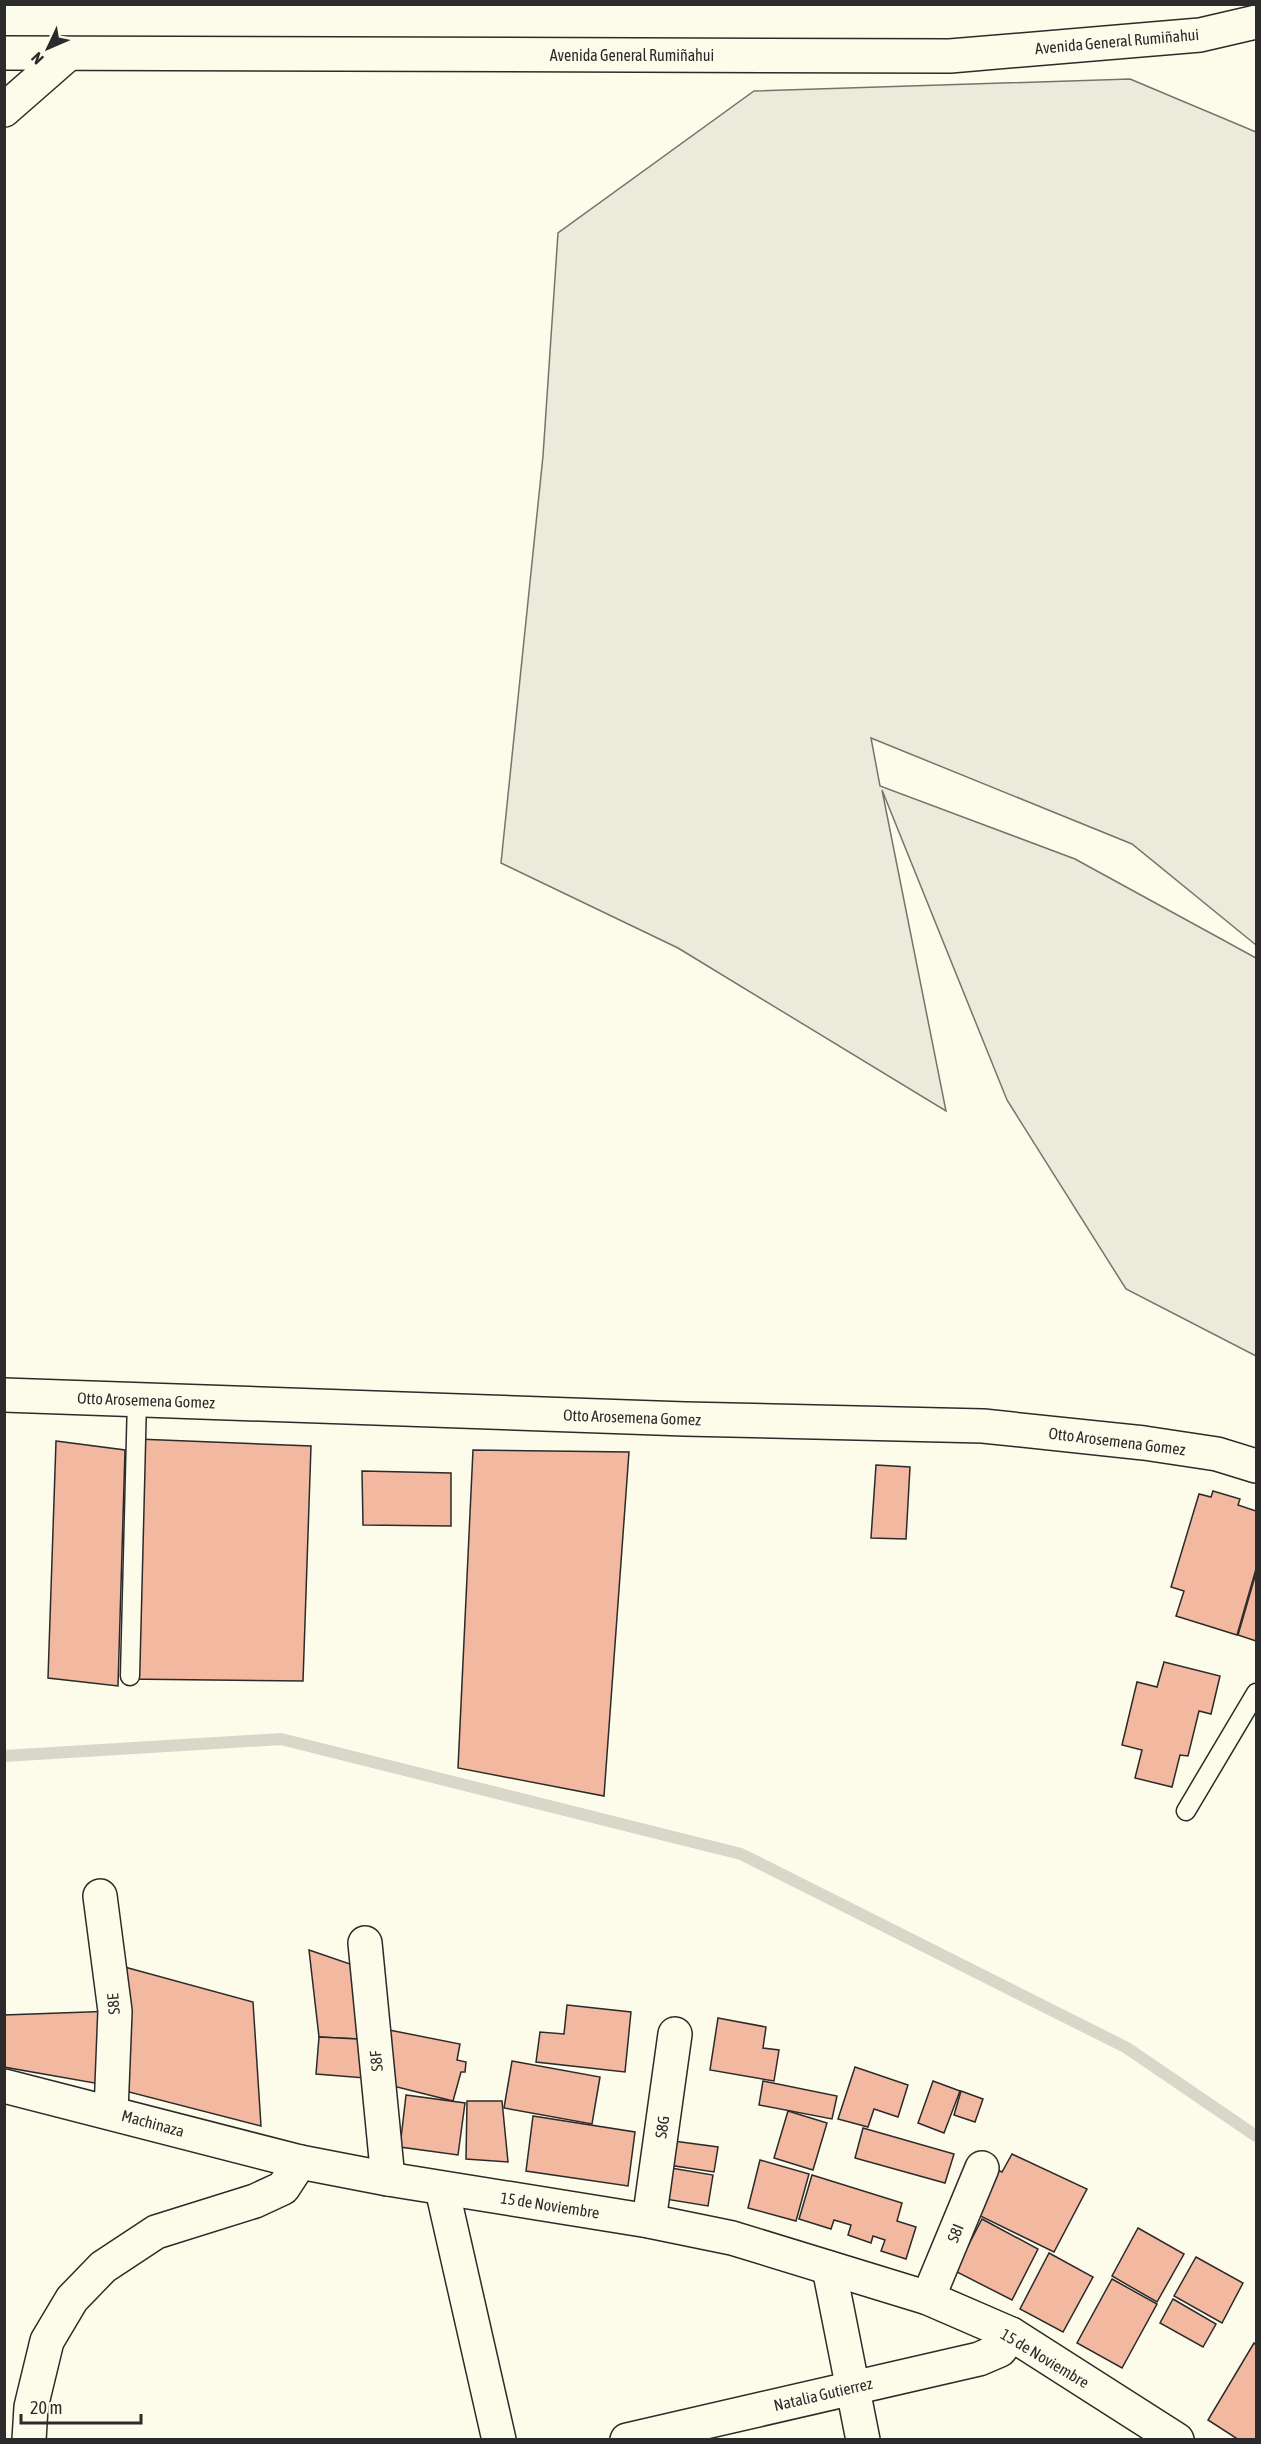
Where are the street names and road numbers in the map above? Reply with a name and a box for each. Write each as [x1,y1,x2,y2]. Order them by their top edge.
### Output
street label: Avenida General Rumiñahui [1034,25,1200,57]
street label: Avenida General Rumiñahui [550,46,714,64]
street label: Otto Arosemena Gomez [77,1389,215,1411]
street label: Otto Arosemena Gomez [563,1406,701,1428]
street label: Otto Arosemena Gomez [1048,1424,1187,1458]
street label: S8E [103,1993,123,2015]
street label: S8F [366,2049,386,2072]
street label: Machinaza [120,2106,186,2140]
street label: S8G [652,2114,672,2140]
street label: 15 de Noviembre [499,2188,601,2222]
street label: S8I [943,2221,967,2245]
street label: 15 de Noviembre [998,2325,1092,2391]
street label: Natalia Gutierrez [772,2374,874,2414]

